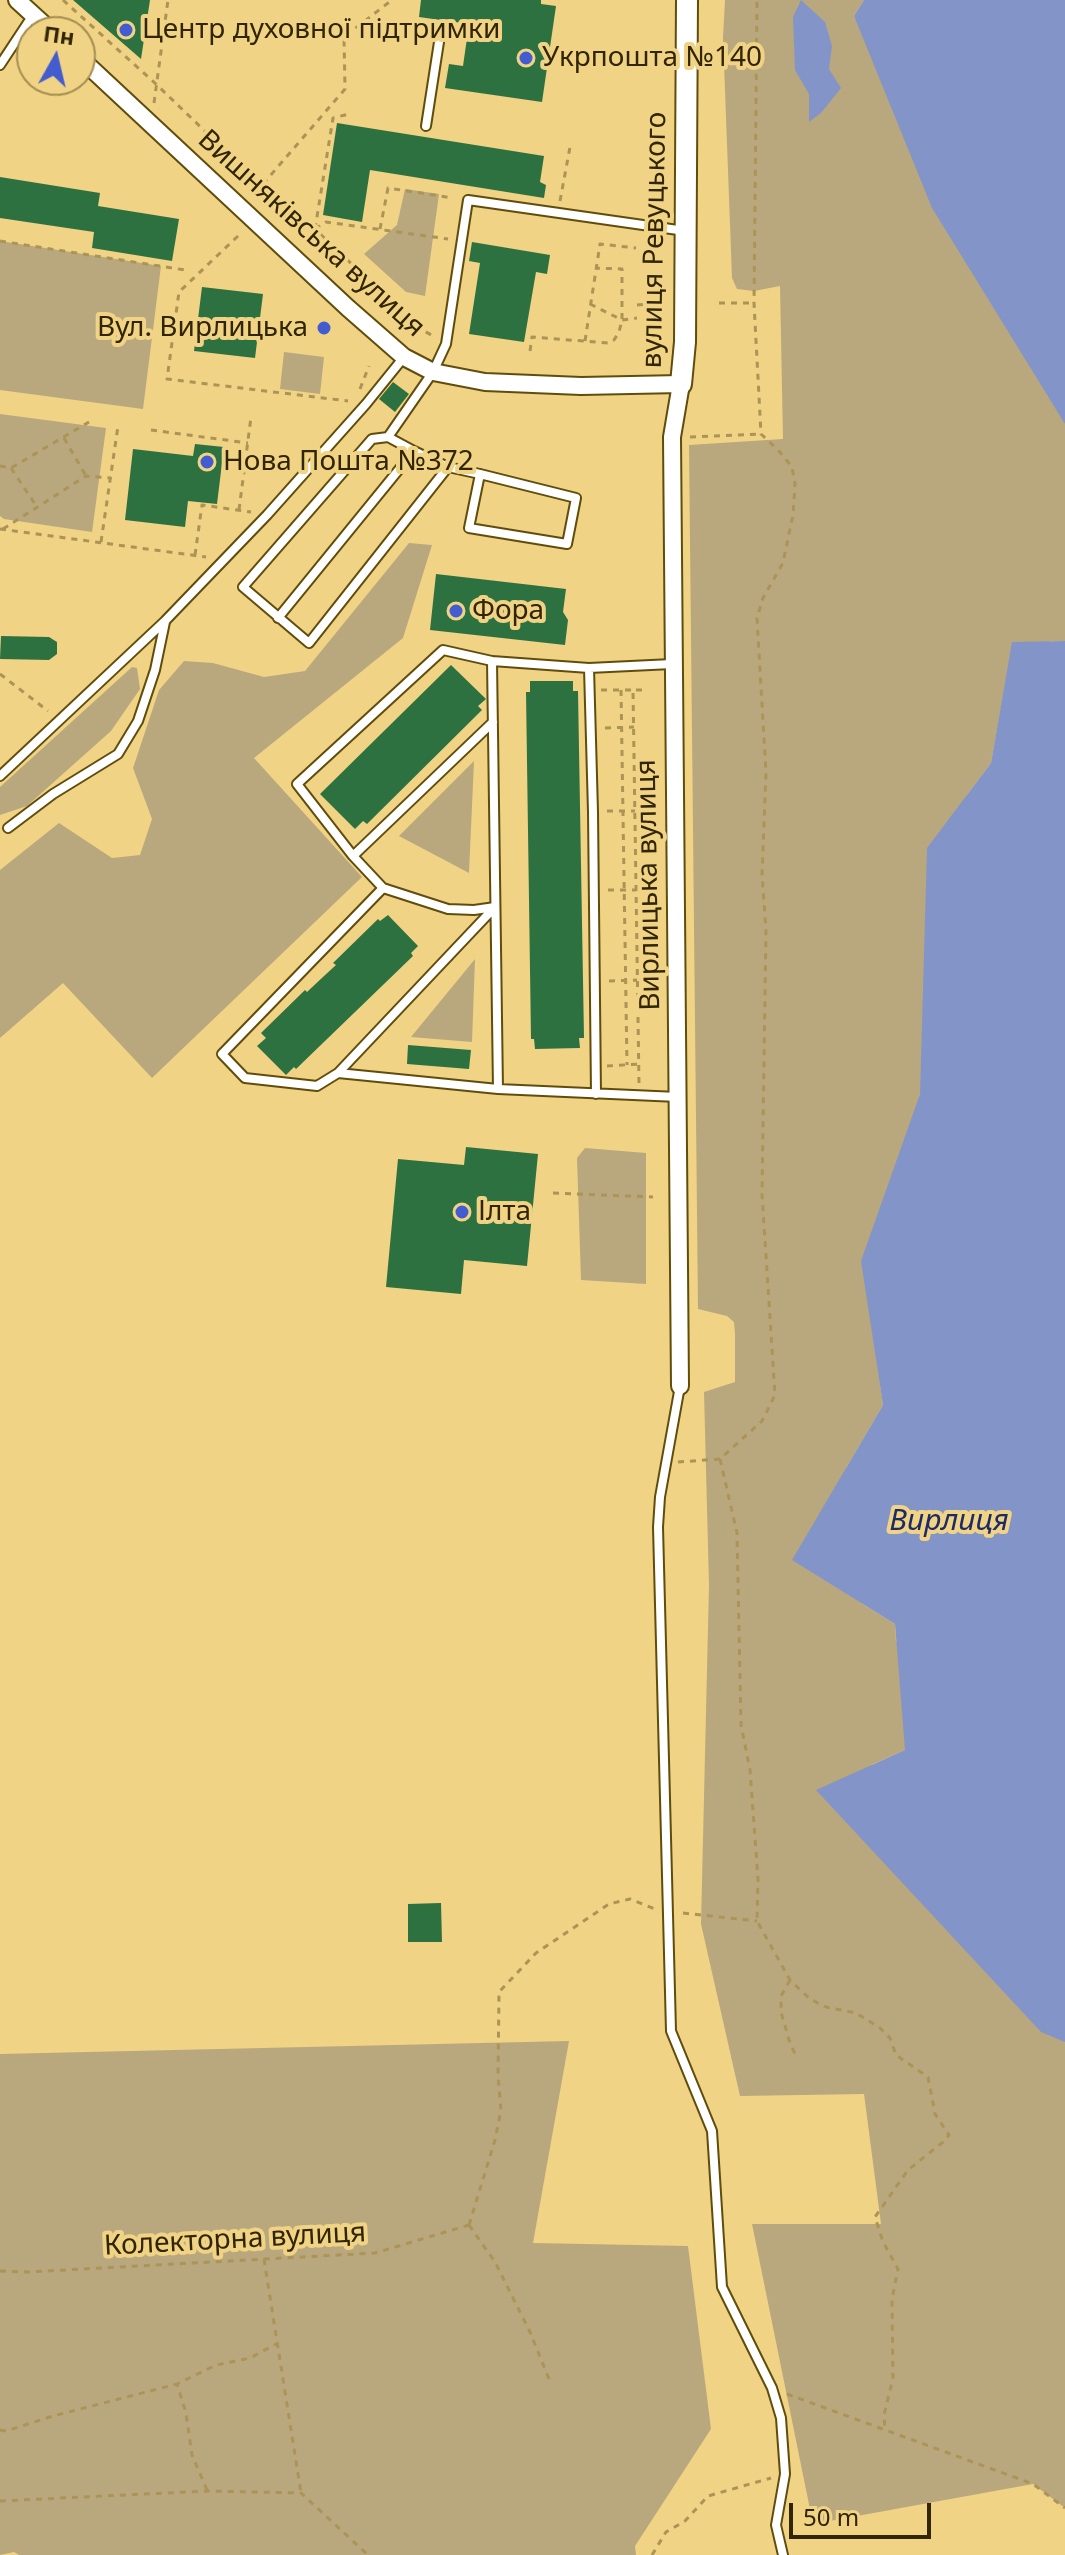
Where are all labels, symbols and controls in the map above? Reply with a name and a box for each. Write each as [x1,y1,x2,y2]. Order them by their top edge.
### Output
place label: Центр духовної підтримки [142,13,500,47]
north arrow [16,16,96,96]
text: Пн [42,17,77,51]
marker: Центр духовної підтримки [117,21,135,39]
place label: Укрпошта №140 [542,41,762,75]
marker: Укрпошта №140 [517,49,535,67]
street label: вулиця Ревуцького [636,111,674,369]
street label: Вишняківська вулиця [191,123,431,345]
place label: Вул. Вирлицька [97,311,308,345]
marker: Вул. Вирлицька [315,319,333,337]
place label: Нова Пошта №372 [223,445,474,479]
marker: Нова Пошта №372 [198,453,216,471]
place label: Фора [472,594,544,628]
marker: Фора [447,602,465,620]
street label: Вирлицька вулиця [630,759,668,1011]
place label: Ілта [478,1195,531,1229]
marker: Ілта [453,1203,471,1221]
water label: Вирлиця [889,1503,1009,1539]
street label: Колекторна вулиця [103,2216,367,2264]
scale bar [793,2487,935,2537]
text: 50 m [803,2500,859,2533]

